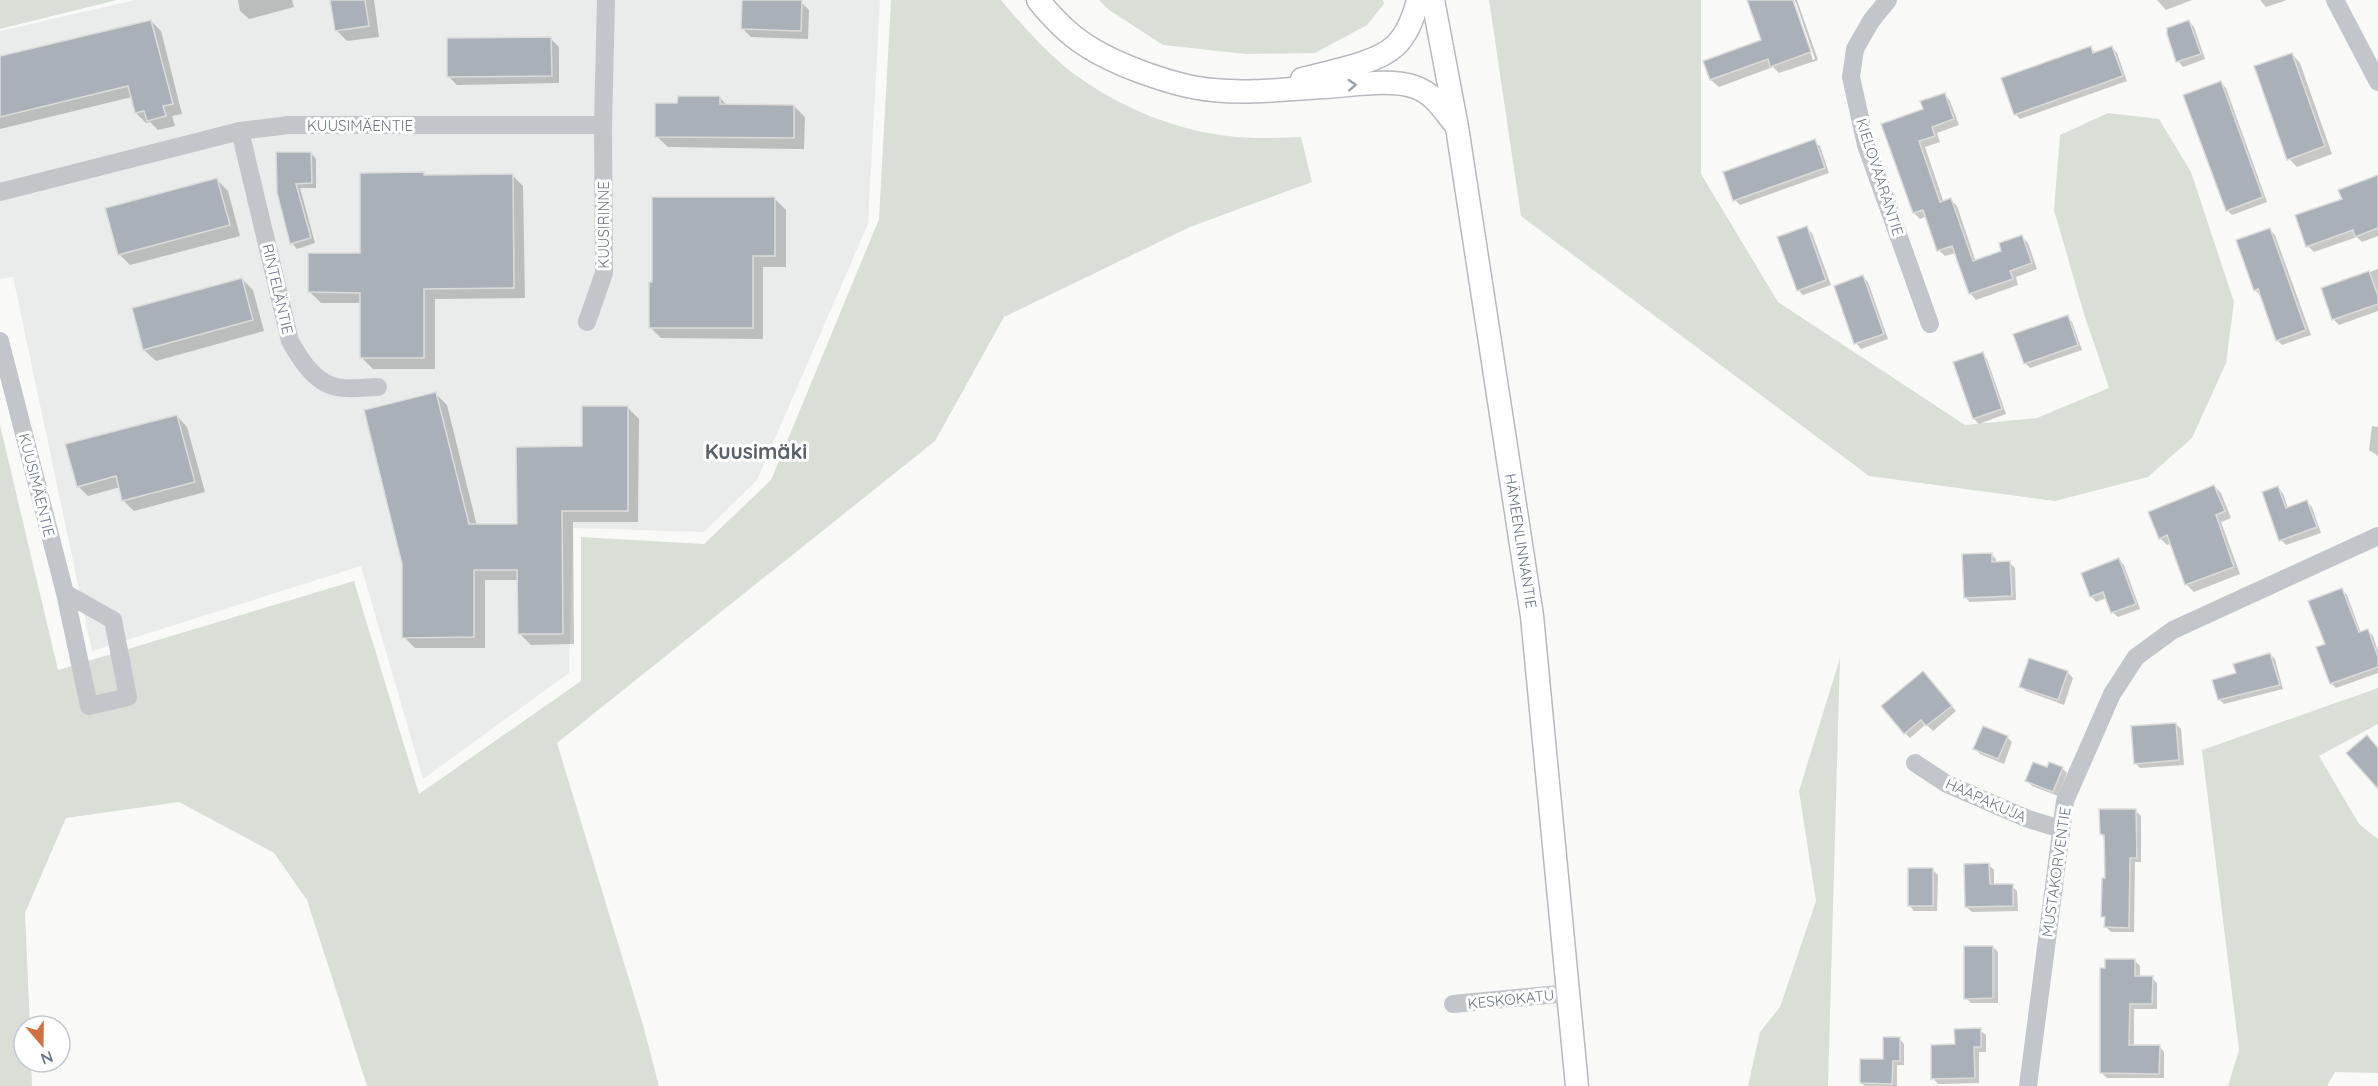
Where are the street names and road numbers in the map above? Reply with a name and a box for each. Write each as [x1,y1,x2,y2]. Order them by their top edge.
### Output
street label: KUUSIMÄENTIE [307,116,413,135]
street label: KIELOVAARANTIE [1852,116,1908,238]
street label: KUUSIRINNE [594,181,613,269]
street label: RINTELÄNTIE [258,242,298,336]
street label: KUUSIMÄENTIE [15,431,59,539]
street label: HÄMEENLINNANTIE [1501,472,1541,610]
street label: HAAPAKUJA [1943,774,2030,826]
street label: MUSTAKORVENTIE [2037,806,2075,938]
street label: KESKOKATU [1467,985,1555,1013]

